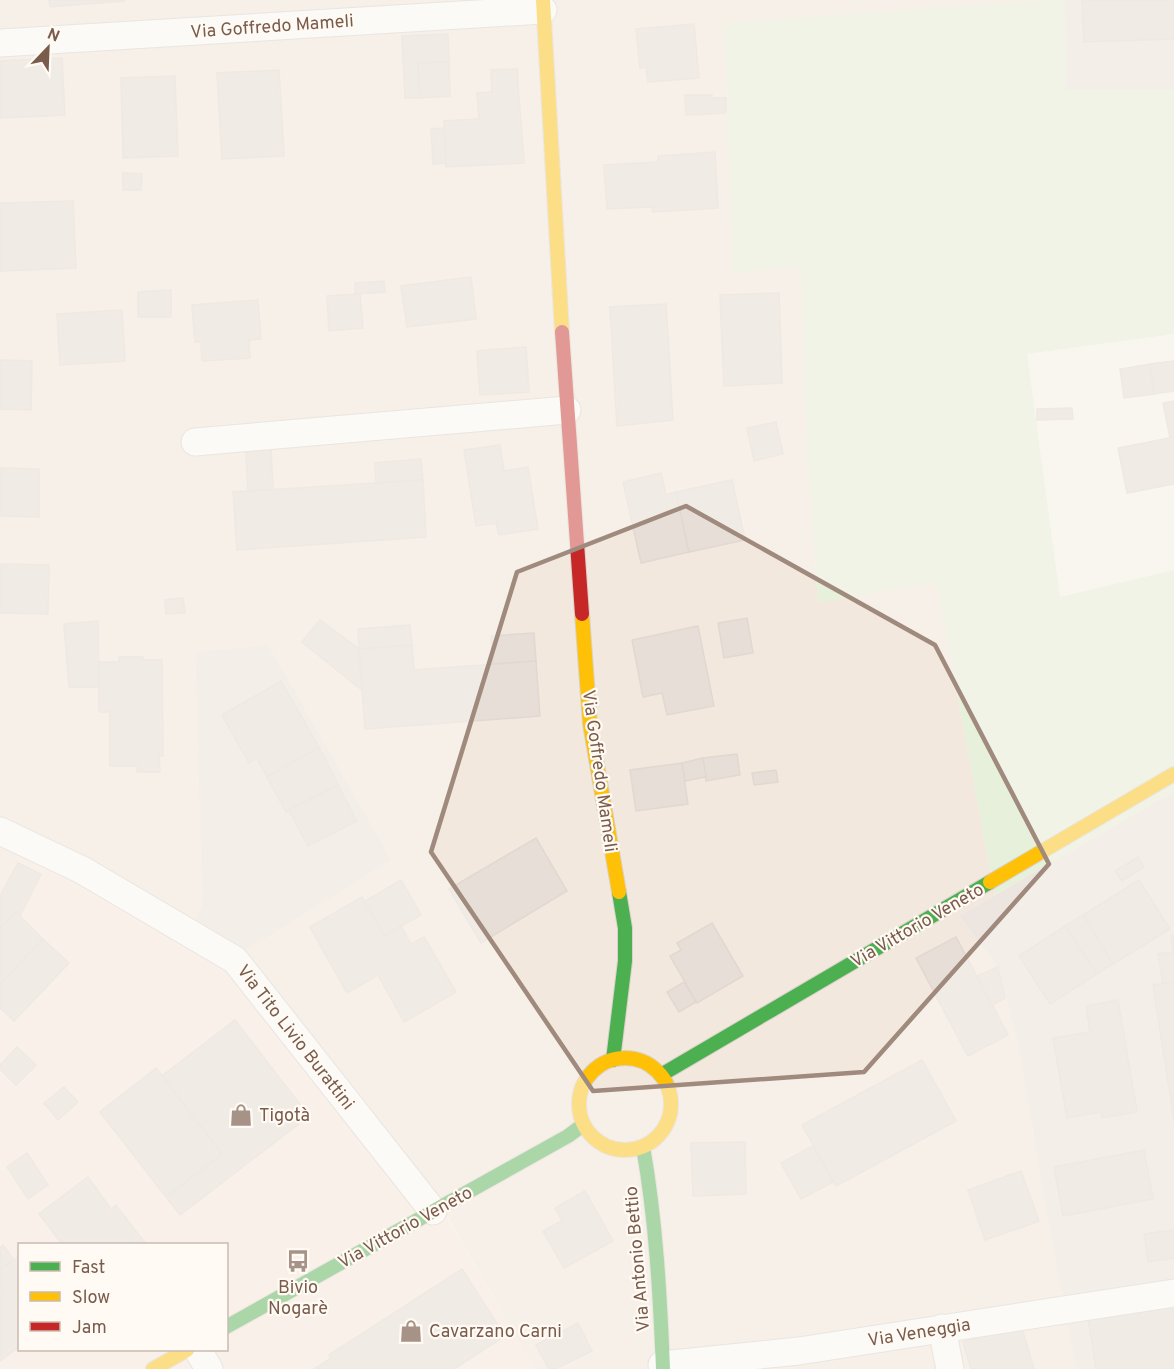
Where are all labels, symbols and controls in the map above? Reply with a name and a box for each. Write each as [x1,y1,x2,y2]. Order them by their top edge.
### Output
street label: Via Goffredo Mameli [190,10,355,45]
north arrow [18,18,78,78]
text: N [44,25,62,47]
street label: Via Goffredo Mameli [576,689,621,854]
street label: Via Vittorio Veneto [847,879,989,974]
street label: Via Tito Livio Burattini [231,961,359,1115]
shop icon: Tigotà [228,1102,254,1128]
place label: Tigotà [259,1105,310,1128]
street label: Via Vittorio Veneto [334,1182,477,1275]
street label: Via Antonio Bettio [621,1185,656,1333]
legend [18,1243,228,1351]
bus stop icon: Bivio Nogarè [285,1248,311,1274]
text: Fast [72,1257,105,1280]
place label: Bivio Nogarè [268,1277,328,1321]
text: Slow [72,1287,110,1310]
street label: Via Veneggia [866,1314,972,1353]
text: Jam [72,1317,107,1340]
shop icon: Cavarzano Carni [398,1318,424,1344]
place label: Cavarzano Carni [429,1321,562,1344]

